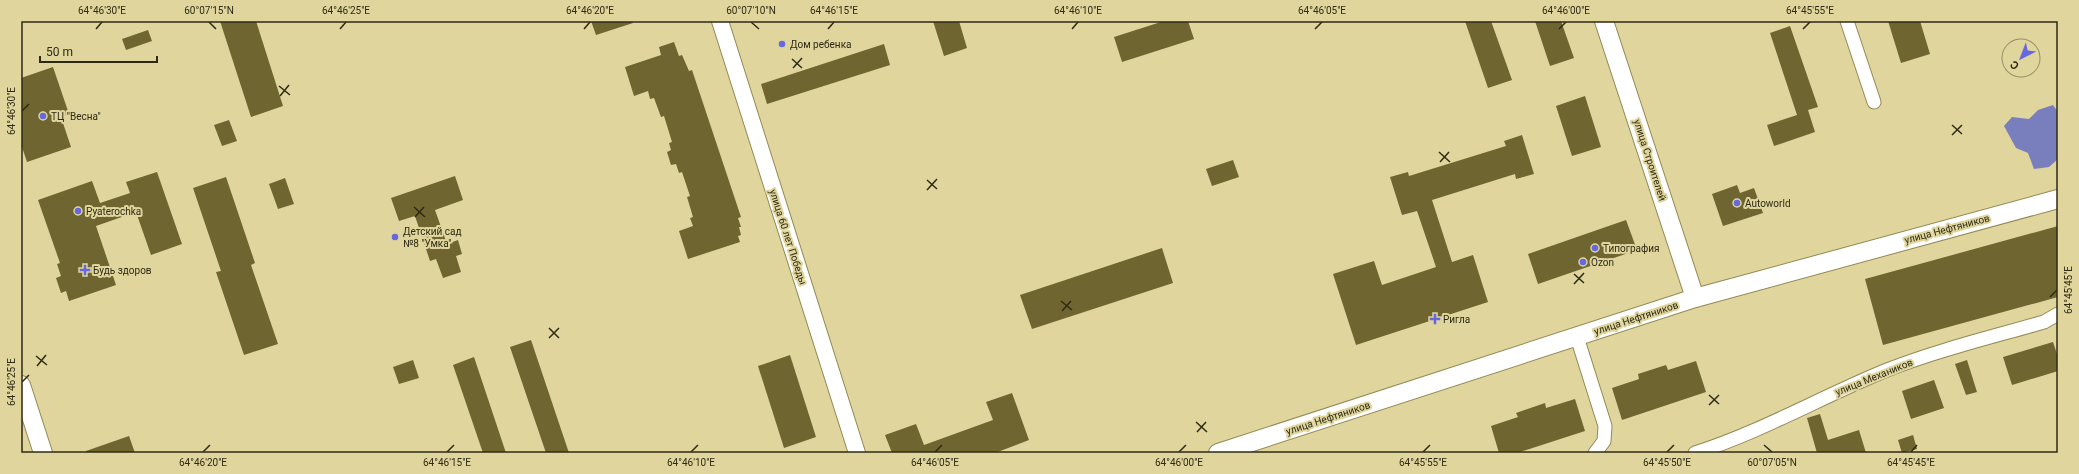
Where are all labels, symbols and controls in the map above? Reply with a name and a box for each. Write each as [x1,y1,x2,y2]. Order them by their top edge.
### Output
text: 64°46'30"E [78,5,126,16]
text: 60°07'15"N [184,5,234,16]
text: 64°46'25"E [322,5,370,16]
text: 64°46'20"E [566,5,614,16]
text: 60°07'10"N [726,5,776,16]
text: 64°46'15"E [810,5,858,16]
text: 64°46'10"E [1054,5,1102,16]
text: 64°46'05"E [1298,5,1346,16]
text: 64°46'00"E [1542,5,1590,16]
text: 64°45'55"E [1786,5,1834,16]
scale bar [40,38,157,64]
north arrow [2001,38,2041,78]
marker: Дом ребенка [777,39,787,49]
place label: Дом ребенка [790,39,851,50]
text: 50 m [46,45,73,59]
text: С [2008,58,2022,72]
text: 64°46'30"E [6,87,17,135]
marker: ТЦ "Весна" [38,111,48,121]
place label: ТЦ "Весна" [51,111,101,122]
street label: улица Строителей [1632,118,1668,202]
street label: улица 60 лет Победы [767,188,809,286]
marker: Autoworld [1732,198,1742,208]
place label: Autoworld [1745,198,1791,209]
marker: Pyaterochka [73,206,83,216]
place label: Pyaterochka [86,206,141,217]
street label: улица Нефтяников [1903,212,1991,246]
place label: Детский сад №8 "Умка" [403,226,462,249]
marker: Детский сад №8 "Умка" [390,232,400,242]
marker: Типография [1590,243,1600,253]
place label: Типография [1603,243,1659,254]
marker: Ozon [1578,257,1588,267]
place label: Ozon [1591,257,1614,268]
marker: Будь здоров [80,265,90,275]
place label: Будь здоров [93,265,152,276]
text: 64°45'45"E [2063,266,2074,314]
street label: улица Нефтяников [1593,299,1680,337]
marker: Ригла [1430,314,1440,324]
place label: Ригла [1443,314,1470,325]
street label: улица Механиков [1834,356,1915,398]
text: 64°46'25"E [6,358,17,406]
street label: улица Нефтяников [1285,399,1372,437]
text: 64°46'20"E [179,457,227,468]
text: 64°46'15"E [423,457,471,468]
text: 64°46'10"E [667,457,715,468]
text: 64°46'05"E [911,457,959,468]
text: 64°46'00"E [1155,457,1203,468]
text: 64°45'55"E [1399,457,1447,468]
text: 64°45'50"E [1643,457,1691,468]
text: 60°07'05"N [1747,457,1797,468]
text: 64°45'45"E [1887,457,1935,468]

